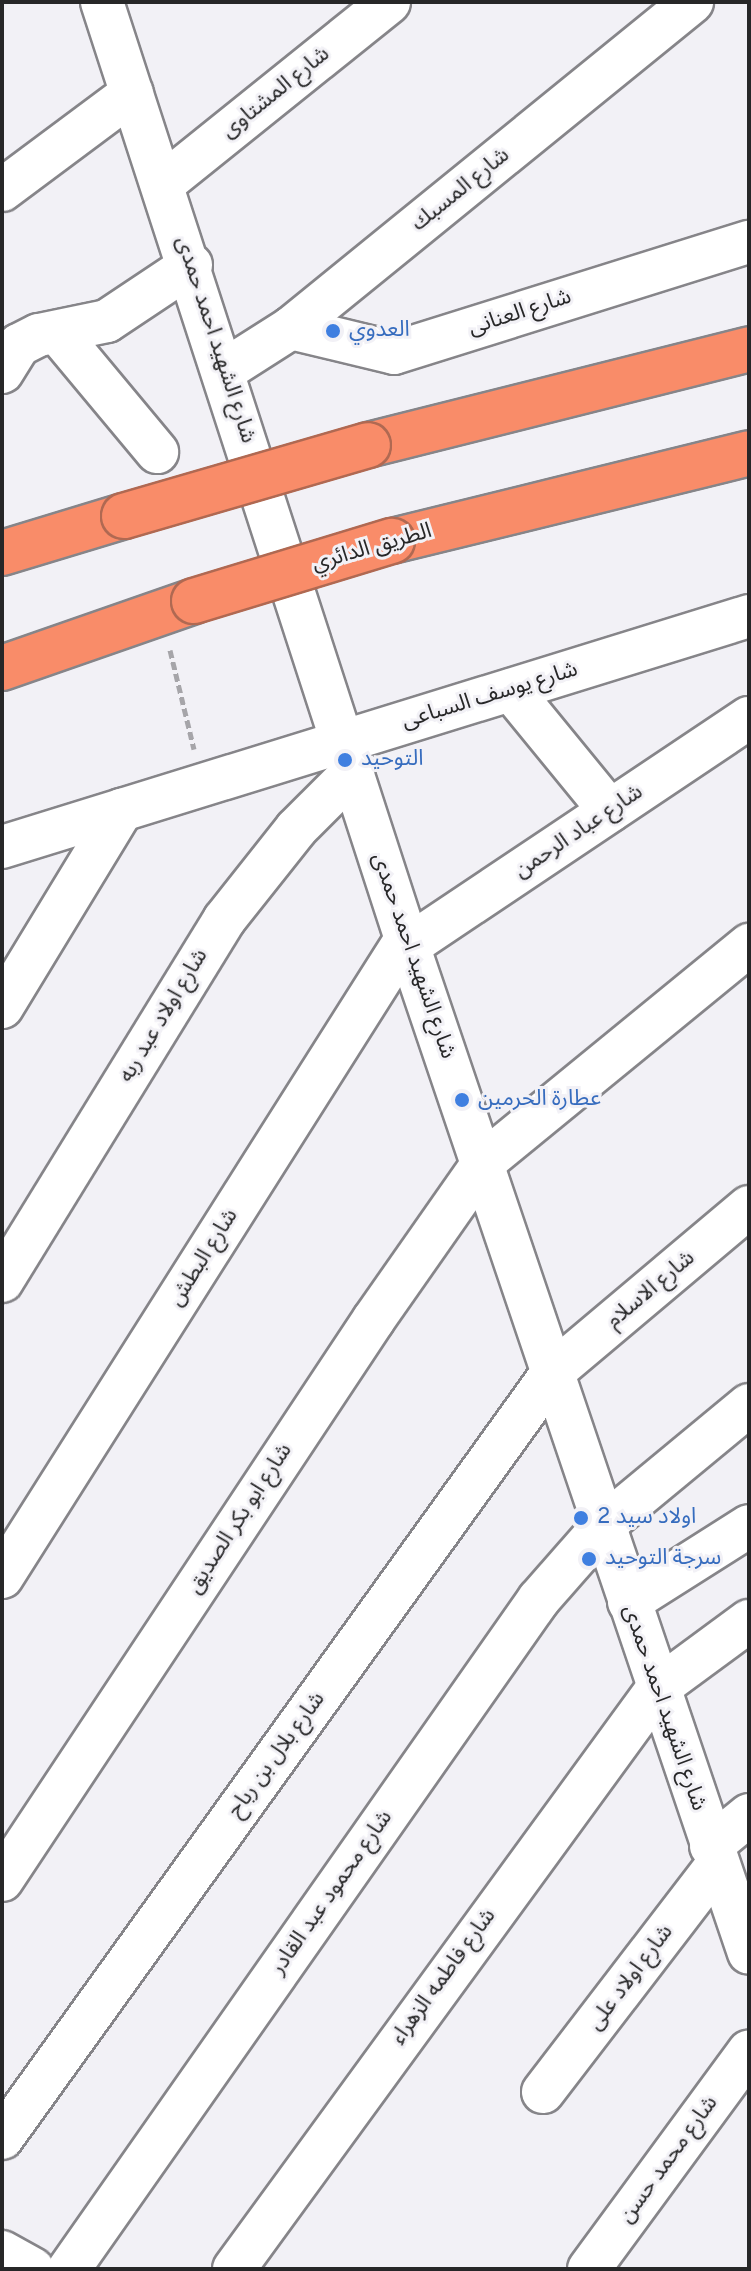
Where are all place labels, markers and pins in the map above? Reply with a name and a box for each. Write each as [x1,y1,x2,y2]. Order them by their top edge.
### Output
place label: العدوي [349,318,410,344]
marker: العدوي [324,322,342,340]
place label: التوحيد [361,747,423,773]
marker: التوحيد [336,751,354,769]
place label: عطارة الحرمين [478,1087,601,1113]
marker: عطارة الحرمين [453,1091,471,1109]
place label: اولاد سيد 2 [597,1505,696,1531]
marker: اولاد سيد 2 [572,1509,590,1527]
place label: سرجة التوحيد [605,1546,721,1572]
marker: سرجة التوحيد [580,1550,598,1568]

